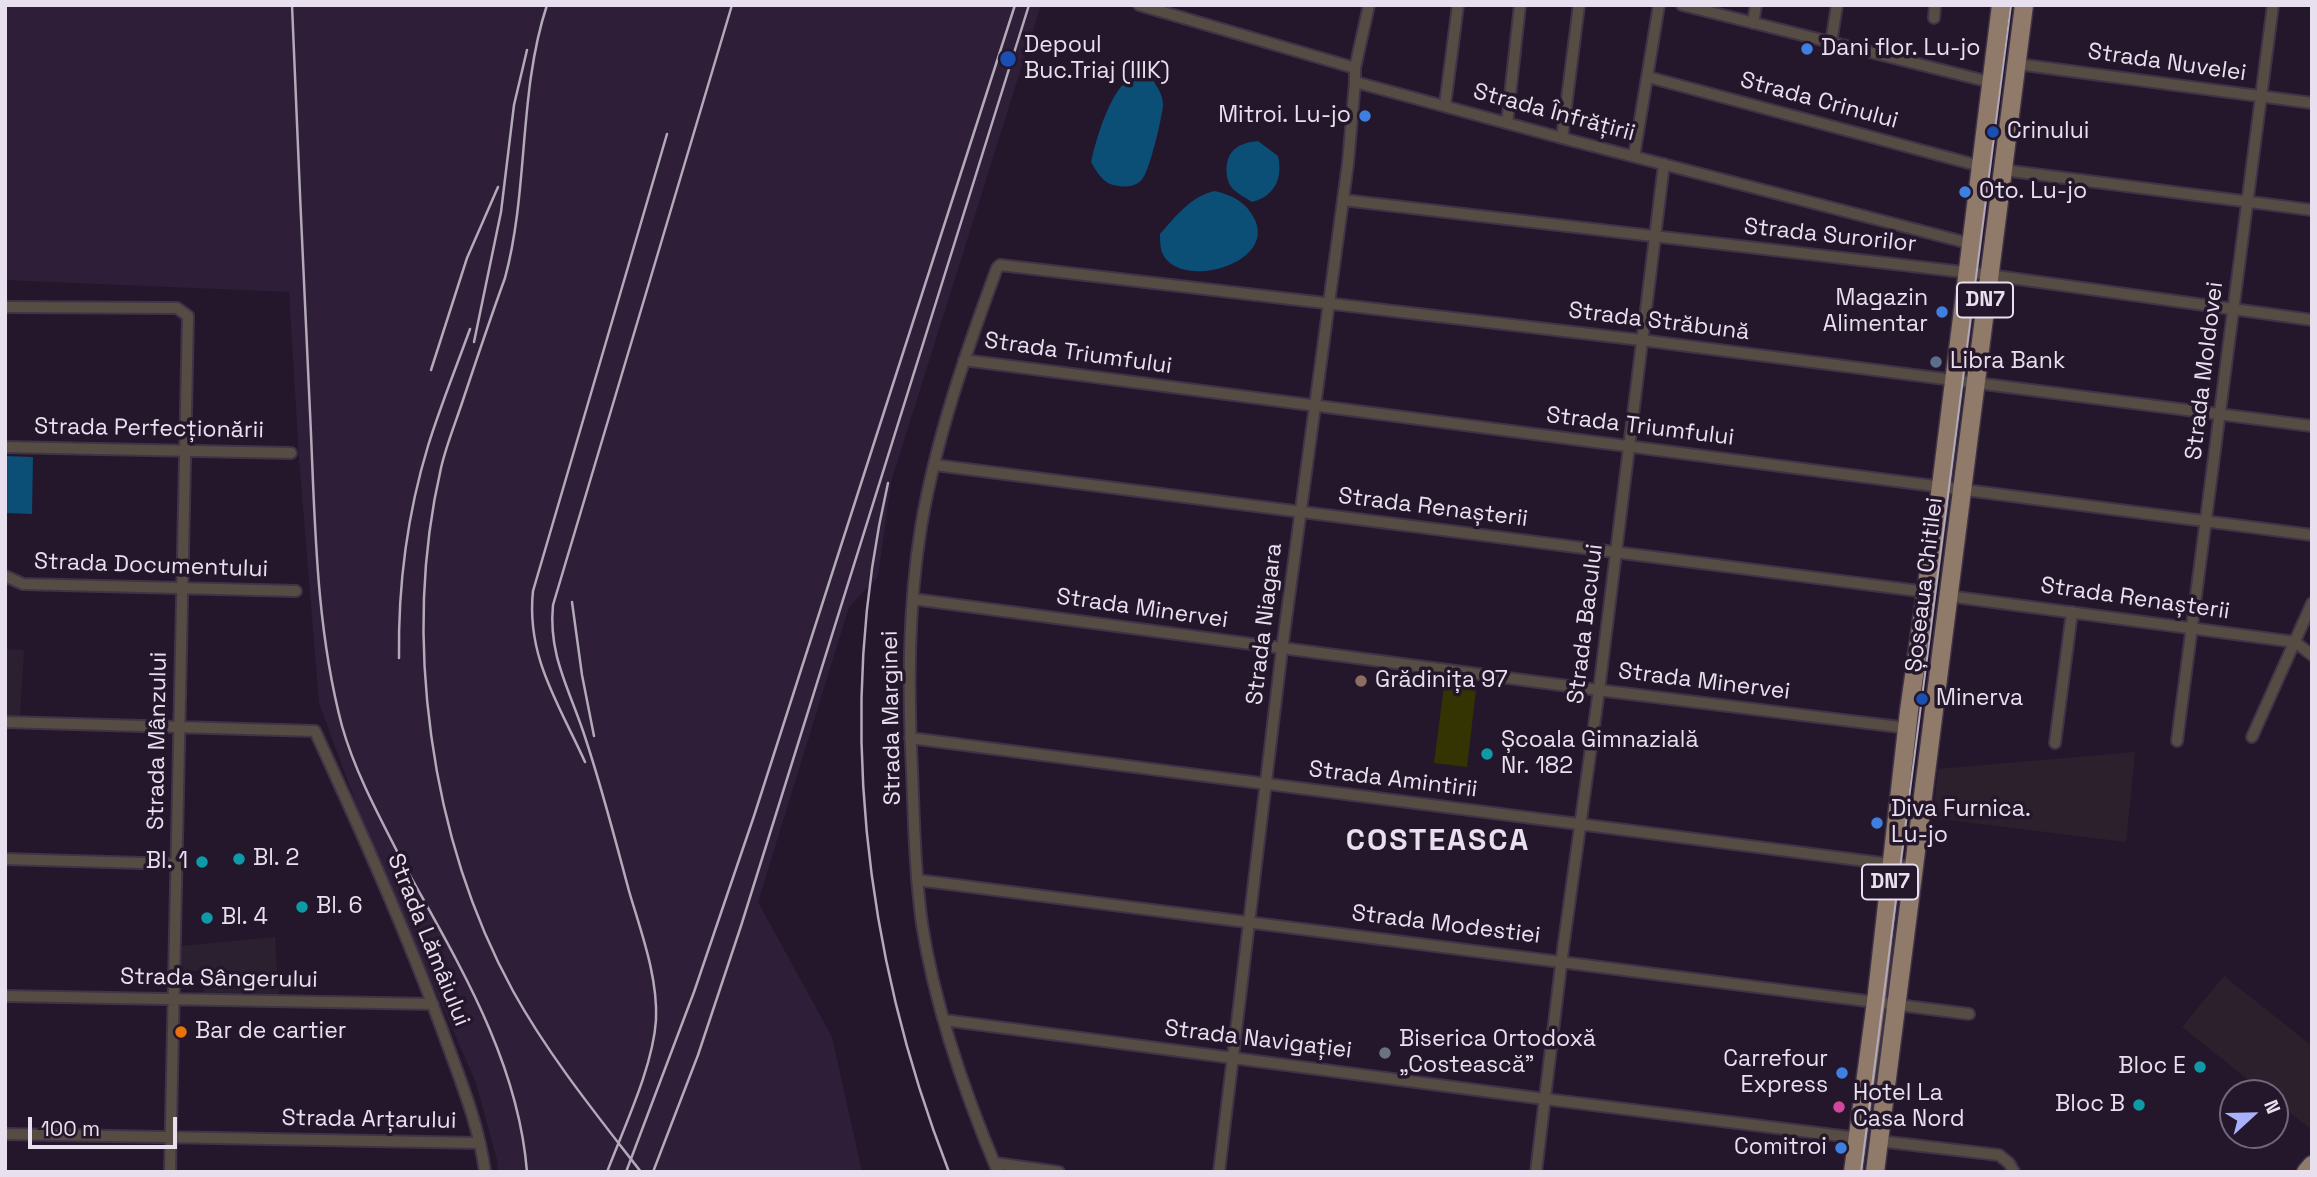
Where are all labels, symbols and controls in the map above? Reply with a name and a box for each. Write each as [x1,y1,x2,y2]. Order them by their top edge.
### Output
place label: Depoul Buc.Triaj (IIIK) [1024,32,1170,86]
place label: Dani flor. Lu-jo [1821,35,1980,63]
street label: Strada Nuvelei [2086,38,2248,88]
marker: Dani flor. Lu-jo [1799,41,1815,57]
marker: Depoul Buc.Triaj (IIIK) [998,49,1018,69]
street label: Strada Crinului [1737,67,1901,135]
street label: Strada Înfrățirii [1470,78,1638,148]
place label: Mitroi. Lu-jo [1218,102,1351,130]
marker: Mitroi. Lu-jo [1357,108,1373,124]
place label: Crinului [2007,118,2089,146]
marker: Crinului [1985,124,2001,140]
place label: Oto. Lu-jo [1979,178,2087,206]
marker: Oto. Lu-jo [1957,184,1973,200]
street label: Strada Surorilor [1742,213,1918,259]
street label: Strada Moldovei [2180,280,2230,462]
road number: DN7 [1957,282,2013,318]
place label: Magazin Alimentar [1823,285,1928,339]
street label: Strada Străbună [1567,297,1751,347]
marker: Magazin Alimentar [1934,304,1950,320]
street label: Strada Triumfului [982,327,1174,381]
place label: Libra Bank [1950,348,2065,376]
marker: Libra Bank [1928,354,1944,370]
street label: Strada Triumfului [1545,402,1735,452]
street label: Strada Perfecționării [34,413,264,445]
street label: Strada Renașterii [1337,483,1529,533]
street label: Șoseaua Chitilei [1901,496,1949,674]
street label: Strada Niagara [1241,541,1289,707]
street label: Strada Bacului [1562,542,1610,706]
street label: Strada Documentului [33,548,269,584]
street label: Strada Renașterii [2039,572,2231,626]
street label: Strada Minervei [1054,583,1230,635]
street label: Strada Marginei [877,630,907,806]
street label: Strada Mânzului [143,652,173,830]
street label: Strada Minervei [1617,658,1791,706]
place label: Grădinița 97 [1375,667,1508,695]
marker: Grădinița 97 [1353,673,1369,689]
place label: Minerva [1936,685,2023,713]
marker: Minerva [1914,691,1930,707]
place label: Școala Gimnazială Nr. 182 [1501,727,1699,781]
marker: Școala Gimnazială Nr. 182 [1479,746,1495,762]
street label: Strada Amintirii [1307,756,1479,804]
place label: Diva Furnica. Lu-jo [1891,796,2031,850]
marker: Diva Furnica. Lu-jo [1869,815,1885,831]
district label: COSTEASCA [1347,824,1529,860]
place label: Bl. 2 [253,845,299,873]
place label: Bl. 1 [146,848,188,876]
street label: Strada Lămâiului [381,850,475,1030]
marker: Bl. 2 [231,851,247,867]
marker: Bl. 1 [194,854,210,870]
road number: DN7 [1862,864,1918,900]
place label: Bl. 6 [316,893,363,921]
marker: Bl. 6 [294,899,310,915]
street label: Strada Modestiei [1350,900,1542,950]
place label: Bl. 4 [221,904,268,932]
marker: Bl. 4 [199,910,215,926]
street label: Strada Sângerului [120,963,318,995]
street label: Strada Navigației [1163,1015,1353,1065]
place label: Bar de cartier [195,1018,347,1046]
marker: Bar de cartier [173,1024,189,1040]
place label: Biserica Ortodoxă „Costească” [1399,1026,1596,1080]
marker: Biserica Ortodoxă „Costească” [1377,1045,1393,1061]
place label: Carrefour Express [1723,1046,1828,1100]
place label: Bloc E [2118,1053,2186,1081]
marker: Bloc E [2192,1059,2208,1075]
marker: Carrefour Express [1834,1065,1850,1081]
north arrow [2219,1079,2289,1149]
place label: Hotel La Casa Nord [1853,1080,1965,1134]
place label: Bloc B [2055,1091,2125,1119]
text: N [2258,1096,2286,1117]
marker: Bloc B [2131,1097,2147,1113]
marker: Hotel La Casa Nord [1831,1099,1847,1115]
scale bar [32,1104,180,1148]
street label: Strada Arțarului [281,1105,457,1135]
text: 100 m [41,1115,100,1142]
place label: Comitroi [1734,1134,1827,1162]
marker: Comitroi [1833,1140,1849,1156]

